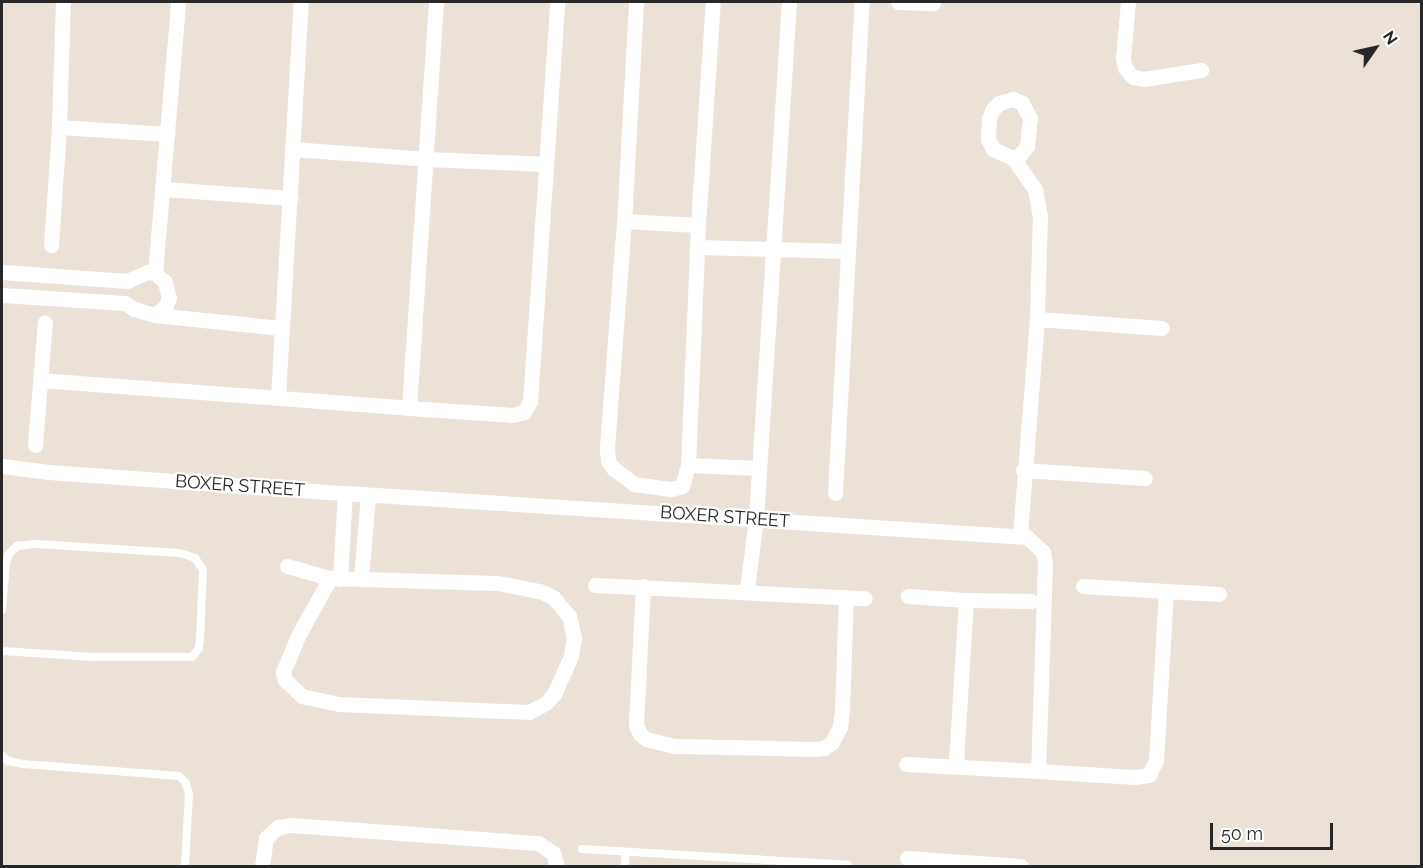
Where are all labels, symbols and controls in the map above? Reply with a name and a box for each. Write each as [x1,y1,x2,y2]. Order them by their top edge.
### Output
north arrow [1345,18,1405,78]
text: N [1379,27,1402,48]
street label: BOXER STREET [174,471,306,501]
street label: BOXER STREET [659,502,791,532]
scale bar [1213,811,1336,849]
text: 50 m [1221,823,1263,844]

